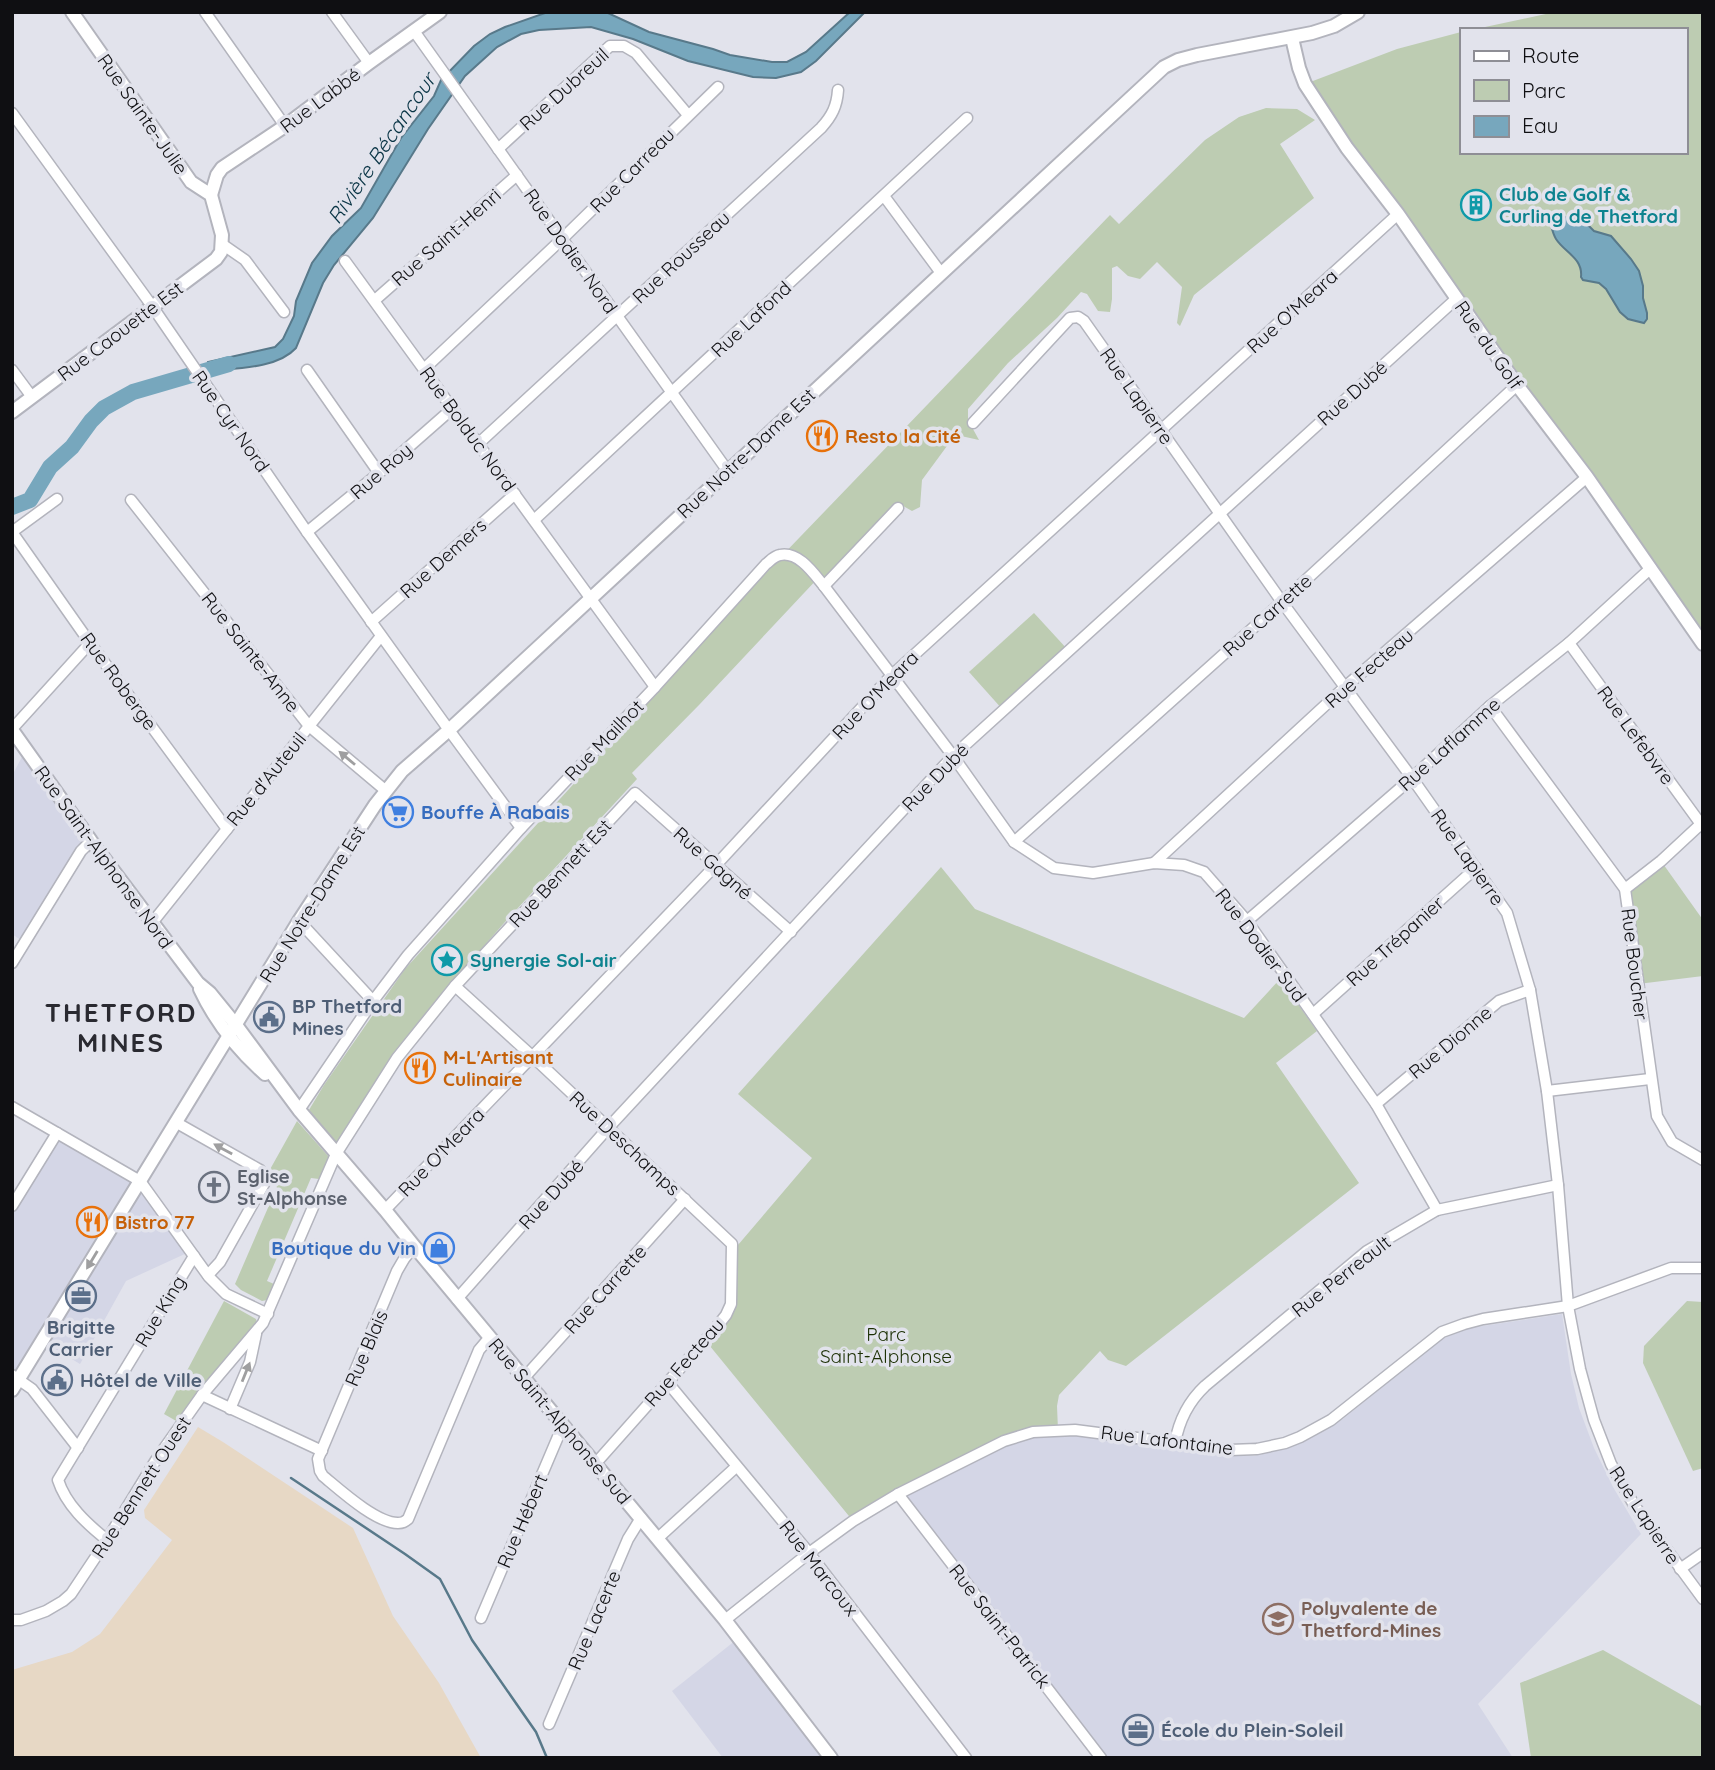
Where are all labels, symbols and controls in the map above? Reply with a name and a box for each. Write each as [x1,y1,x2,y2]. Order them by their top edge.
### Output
legend [1460,28,1687,154]
text: Route [1522,42,1579,68]
street label: Rue Dubreuil [514,43,614,135]
street label: Rue Sainte-Julie [92,49,194,179]
street label: Rue Labbé [275,62,365,138]
water label: Rivière Bécancour [321,65,443,228]
text: Parc [1522,77,1566,103]
text: Eau [1522,112,1558,138]
street label: Rue Carreau [584,122,680,218]
place label: Club de Golf & Curling de Thetford [1499,182,1678,228]
street label: Rue Saint-Henri [386,183,506,291]
street label: Rue Dodier Nord [519,184,623,318]
building icon: Club de Golf & Curling de Thetford [1459,188,1493,222]
street label: Rue Rousseau [627,206,735,308]
street label: Rue O'Meara [1242,264,1342,358]
street label: Rue Caouette Est [52,276,188,386]
street label: Rue Lafond [706,276,796,362]
street label: Rue du Golf [1450,296,1528,394]
street label: Rue Lapierre [1095,343,1179,449]
street label: Rue Dubé [1312,355,1392,431]
street label: Rue Bolduc Nord [415,362,521,496]
street label: Rue Cyr Nord [187,365,275,477]
street label: Rue Notre-Dame Est [672,383,820,523]
restaurant icon: Resto la Cité [805,419,839,453]
place label: Resto la Cité [845,424,961,448]
street label: Rue Roy [345,438,417,504]
street label: Rue Demers [395,513,491,603]
street label: Rue Carrette [1217,569,1317,661]
street label: Rue Sainte-Anne [197,587,305,717]
street label: Rue Fecteau [1320,623,1418,713]
street label: Rue Roberge [76,627,162,735]
street label: Rue O'Meara [827,646,923,744]
street label: Rue Lefebvre [1592,681,1680,789]
street label: Rue Laflamme [1393,692,1505,796]
street label: Rue Mailhot [559,694,649,786]
street label: Rue d'Auteuil [221,727,311,831]
street label: Rue Dubé [896,738,974,816]
one-way arrow [338,751,355,766]
street label: Rue Saint-Alphonse Nord [30,761,178,953]
supermarket icon: Bouffe À Rabais [381,795,415,829]
place label: Bouffe À Rabais [421,800,570,824]
street label: Rue Lapierre [1426,804,1510,910]
street label: Rue Bennett Est [504,814,616,932]
street label: Rue Notre-Dame Est [254,821,370,987]
street label: Rue Gagné [669,821,757,905]
street label: Rue Dodier Sud [1210,883,1312,1007]
street label: Rue Trépanier [1341,890,1449,991]
street label: Rue Boucher [1616,907,1654,1022]
place icon: Synergie Sol-air [430,943,464,977]
place label: Synergie Sol-air [470,948,617,972]
place label: BP Thetford Mines [292,994,402,1040]
district label: THETFORD MINES [45,996,197,1059]
public building icon: BP Thetford Mines [252,1000,286,1034]
street label: Rue Dionne [1404,1000,1496,1084]
place label: M-L'Artisant Culinaire [443,1045,554,1091]
restaurant icon: M-L'Artisant Culinaire [403,1051,437,1085]
street label: Rue Deschamps [565,1086,685,1200]
street label: Rue O'Meara [393,1103,489,1201]
one-way arrow [214,1143,233,1155]
street label: Rue Dubé [513,1154,589,1234]
place label: Eglise St-Alphonse [237,1164,348,1210]
church icon: Eglise St-Alphonse [197,1170,231,1204]
restaurant icon: Bistro 77 [75,1205,109,1239]
place label: Bistro 77 [115,1210,195,1234]
street label: Rue Perreault [1287,1230,1395,1322]
shop icon: Boutique du Vin [422,1231,456,1265]
place label: Boutique du Vin [271,1236,416,1260]
street label: Rue Carrette [559,1239,651,1339]
one-way arrow [85,1250,98,1269]
street label: Rue King [129,1271,191,1351]
office icon: Brigitte Carrier [64,1279,98,1313]
street label: Rue Blais [339,1306,393,1390]
street label: Rue Fecteau [639,1313,729,1411]
place label: Brigitte Carrier [47,1315,115,1361]
park label: Parc Saint-Alphonse [820,1322,952,1368]
street label: Rue Saint-Alphonse Sud [483,1333,637,1509]
one-way arrow [240,1361,251,1382]
public building icon: Hôtel de Ville [40,1363,74,1397]
place label: Hôtel de Ville [80,1368,202,1392]
street label: Rue Bennett Ouest [86,1411,196,1563]
street label: Rue Lafontaine [1099,1420,1235,1460]
street label: Rue Lapierre [1604,1461,1686,1569]
street label: Rue Hébert [491,1470,553,1572]
street label: Rue Marcoux [774,1515,864,1621]
street label: Rue Saint-Patrick [944,1559,1056,1693]
street label: Rue Lacerte [562,1567,626,1673]
place label: Polyvalente de Thetford-Mines [1301,1596,1441,1642]
school or university icon: Polyvalente de Thetford-Mines [1261,1602,1295,1636]
office icon: École du Plein-Soleil [1121,1713,1155,1747]
place label: École du Plein-Soleil [1161,1718,1344,1742]

